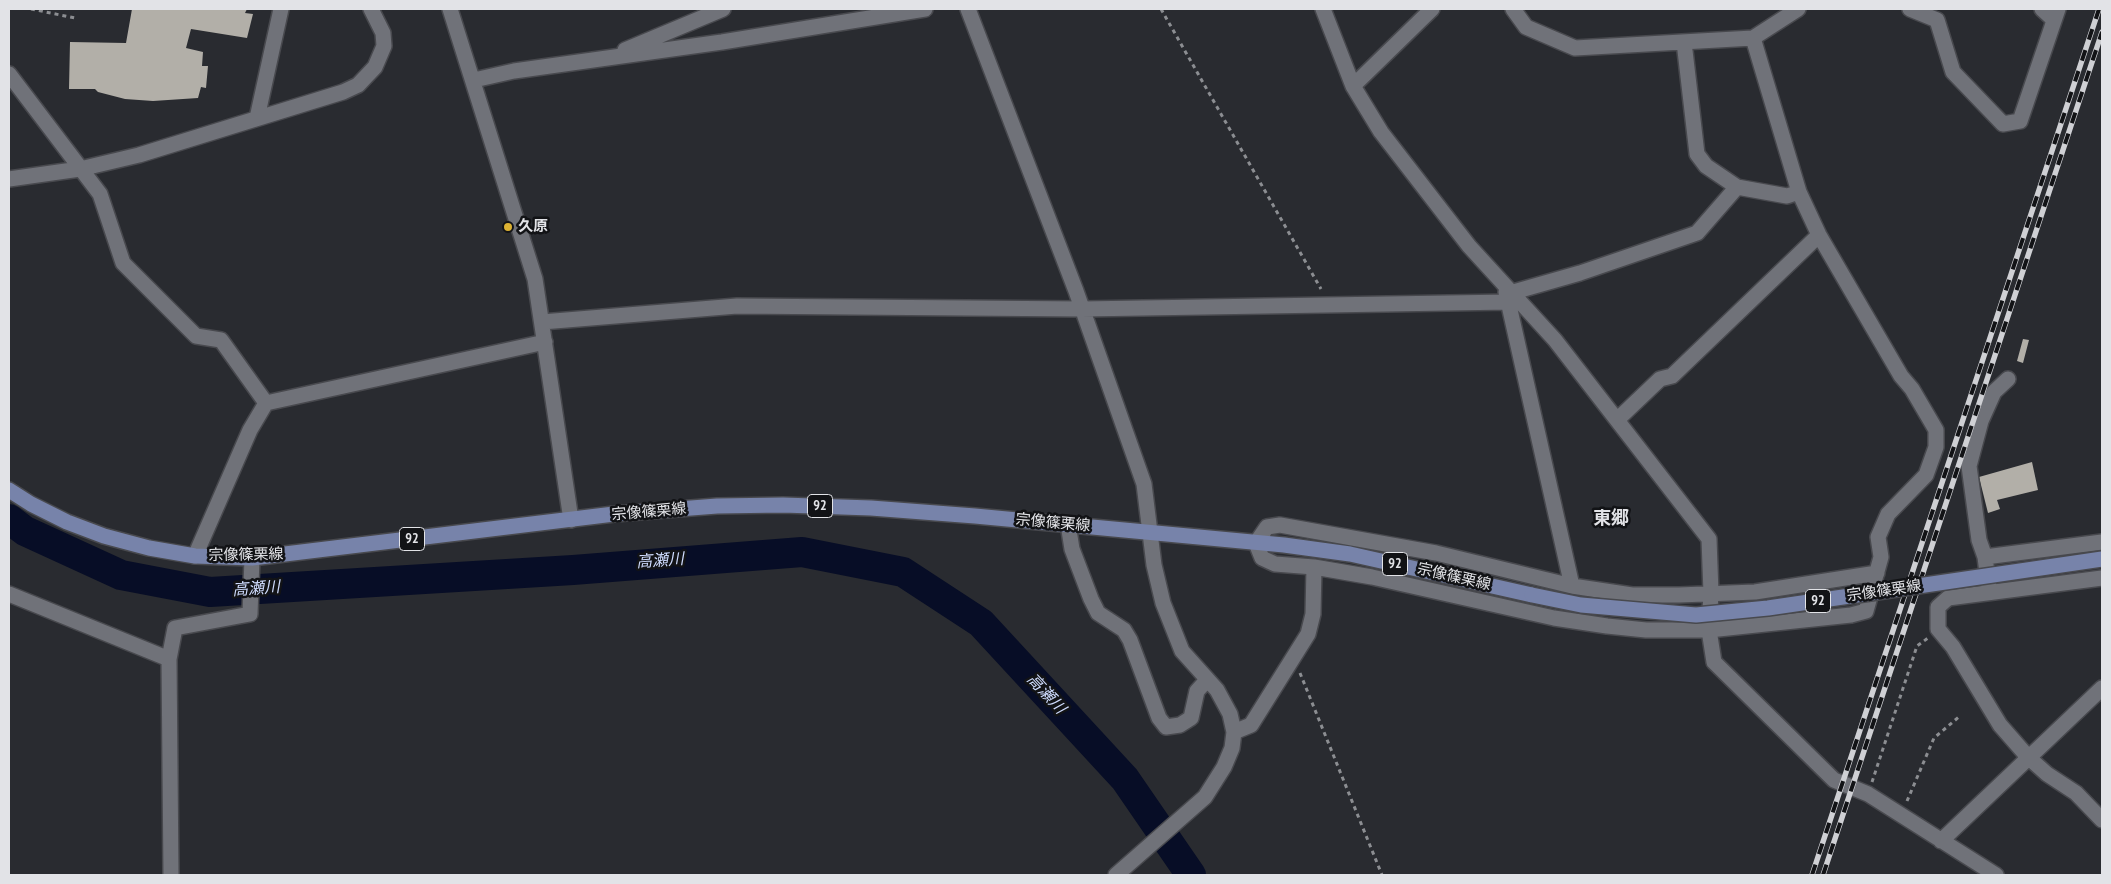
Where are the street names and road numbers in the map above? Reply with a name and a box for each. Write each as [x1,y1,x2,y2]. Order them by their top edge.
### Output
road number: 92 [808,494,832,518]
street label: 宗像篠栗線 [611,500,687,524]
street label: 宗像篠栗線 [1015,511,1091,535]
road number: 92 [400,528,424,550]
street label: 宗像篠栗線 [208,545,284,565]
road number: 92 [1382,552,1408,576]
street label: 宗像篠栗線 [1415,560,1493,594]
street label: 宗像篠栗線 [1846,577,1922,605]
road number: 92 [1806,590,1830,612]

